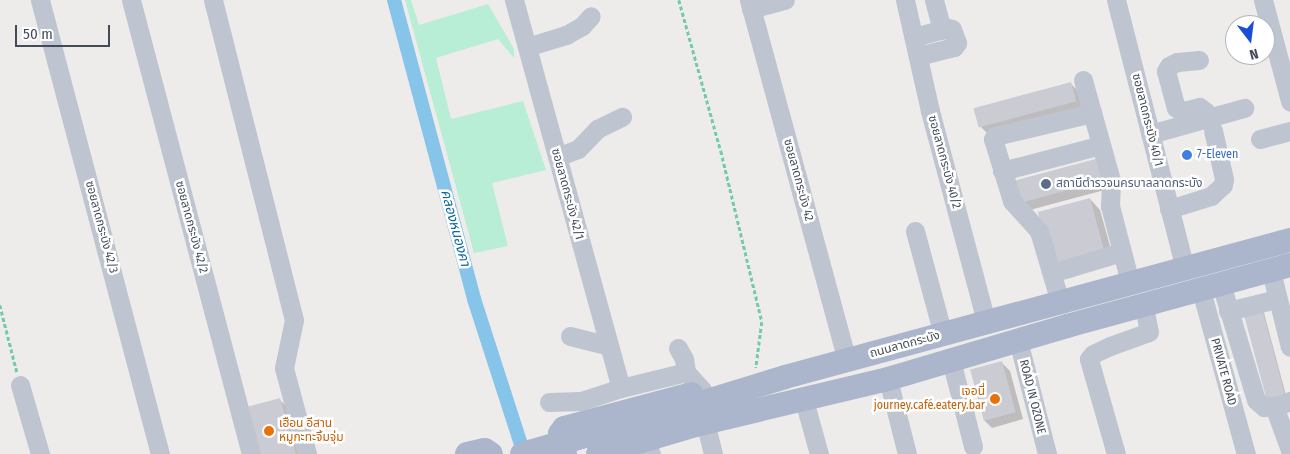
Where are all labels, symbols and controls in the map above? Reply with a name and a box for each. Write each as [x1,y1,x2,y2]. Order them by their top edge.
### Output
scale bar [18,15,112,47]
north arrow [1225,15,1275,65]
text: 50 m [23,25,53,43]
text: N [1248,45,1260,63]
street label: ซอยลาดกระบัง 40/1 [1129,72,1165,168]
street label: ซอยลาดกระบัง 40/2 [925,114,963,210]
street label: ซอยลาดกระบัง 42 [780,137,816,223]
street label: ซอยลาดกระบัง 42/1 [548,147,586,241]
place label: 7-Eleven [1197,148,1238,162]
marker: 7-Eleven [1181,149,1193,161]
place label: สถานีตำรวจนครบาลลาดกระบัง [1056,177,1202,191]
marker: สถานีตำรวจนครบาลลาดกระบัง [1040,178,1052,190]
street label: ซอยลาดกระบัง 42/3 [82,179,120,275]
street label: ซอยลาดกระบัง 42/2 [172,179,210,275]
water label: คลองหนองคา [437,188,473,268]
street label: ถนนลาดกระบัง [868,329,942,361]
street label: PRIVATE ROAD [1207,337,1239,407]
street label: ROAD IN OZONE [1016,358,1048,436]
place label: เจอนี่ journey.café.eatery.bar [874,385,985,413]
marker: เจอนี่ journey.café.eatery.bar [989,393,1001,405]
place label: เฮือน อีสาน หมูกะทะจิ้มจุ่ม [279,417,344,445]
marker: เฮือน อีสาน หมูกะทะจิ้มจุ่ม [263,425,275,437]

